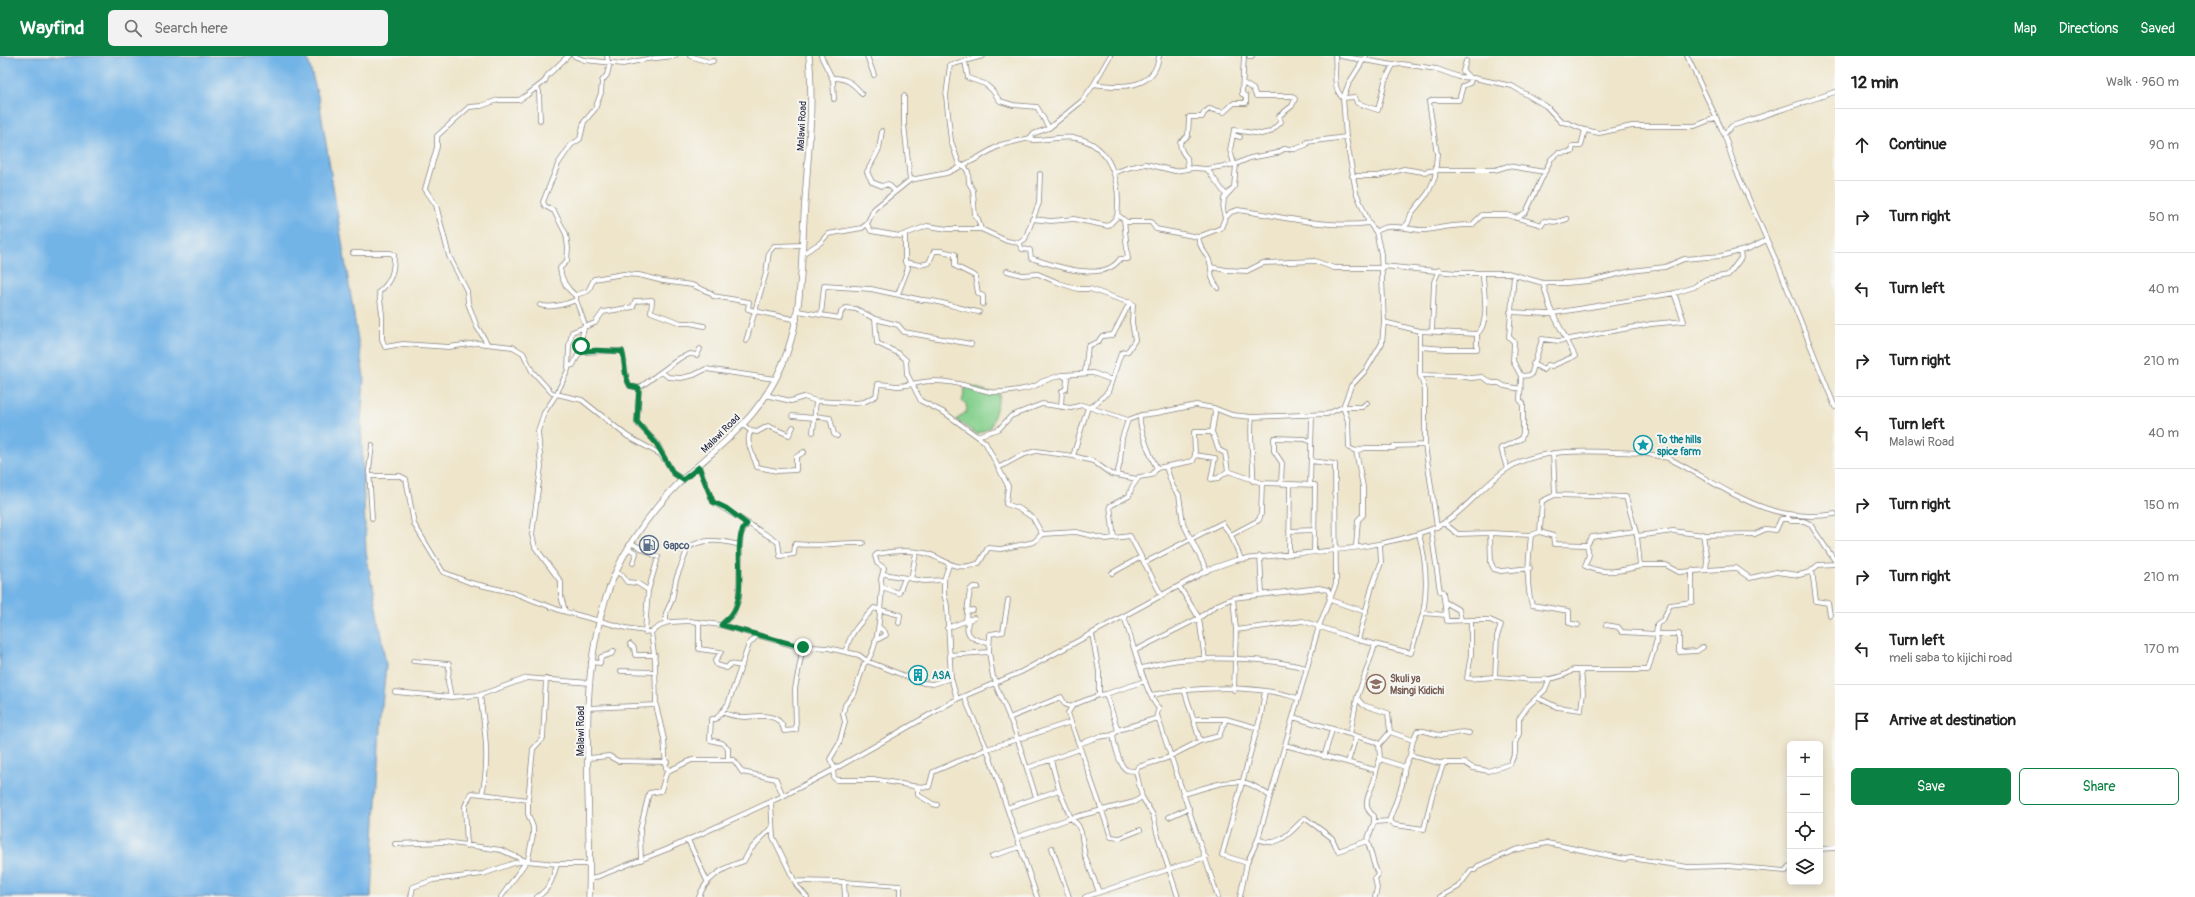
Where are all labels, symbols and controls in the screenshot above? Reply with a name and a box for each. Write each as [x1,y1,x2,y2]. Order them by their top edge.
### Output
search box [108,10,388,46]
text: Wayfind [20,16,84,40]
icon: search [122,17,144,39]
text: Search here [154,19,228,38]
text: Map [2014,20,2037,37]
text: Directions [2059,20,2118,37]
text: Saved [2140,20,2175,37]
text: 12 min [1851,72,1898,93]
text: Walk · 960 m [2106,74,2179,90]
street label: Malawi Road [795,101,809,151]
icon: ahead [1851,134,1873,156]
text: Continue [1889,135,1947,154]
text: 90 m [2149,137,2179,153]
icon: right [1851,206,1873,228]
text: Turn right [1889,207,1950,226]
text: 50 m [2149,209,2179,225]
icon: left [1851,278,1873,300]
text: Turn left [1889,279,1945,298]
text: 40 m [2148,281,2179,297]
route start [572,337,590,355]
icon: right [1851,350,1873,372]
text: Turn right [1889,351,1950,370]
text: 210 m [2143,353,2179,369]
street label: Malawi Road [699,412,743,456]
text: Turn left [1889,415,1945,434]
icon: left [1851,422,1873,444]
text: 40 m [2148,425,2179,441]
place icon: To the hills spice farm [1632,434,1654,456]
place label: To the hills spice farm [1656,434,1702,458]
text: Malawi Road [1889,434,1954,450]
icon: right [1851,494,1873,516]
text: Turn right [1889,495,1950,514]
text: 150 m [2144,497,2179,513]
fuel station icon: Gapco [638,534,660,556]
place label: Gapco [663,540,690,552]
icon: right [1851,566,1873,588]
text: Turn right [1889,567,1950,586]
text: 210 m [2143,569,2179,585]
text: Turn left [1889,631,1945,650]
route end [794,638,812,656]
icon: left [1851,638,1873,660]
text: 170 m [2144,641,2179,657]
text: meli saba to kijichi road [1889,650,2012,666]
building icon: ASA [907,664,929,686]
place label: ASA [932,670,951,682]
school or university icon: Skuli ya Msingi Kidichi [1365,673,1387,695]
place label: Skuli ya Msingi Kidichi [1390,673,1444,697]
street label: Malawi Road [575,706,587,756]
icon: arrive [1851,710,1873,732]
text: Arrive at destination [1889,711,2016,730]
map controls [1787,741,1823,885]
button: + [1787,741,1823,777]
button: Save [1851,768,2011,805]
button: Share [2019,768,2179,805]
button: − [1787,777,1823,813]
button: locate [1787,813,1823,849]
button: layers [1787,849,1823,885]

